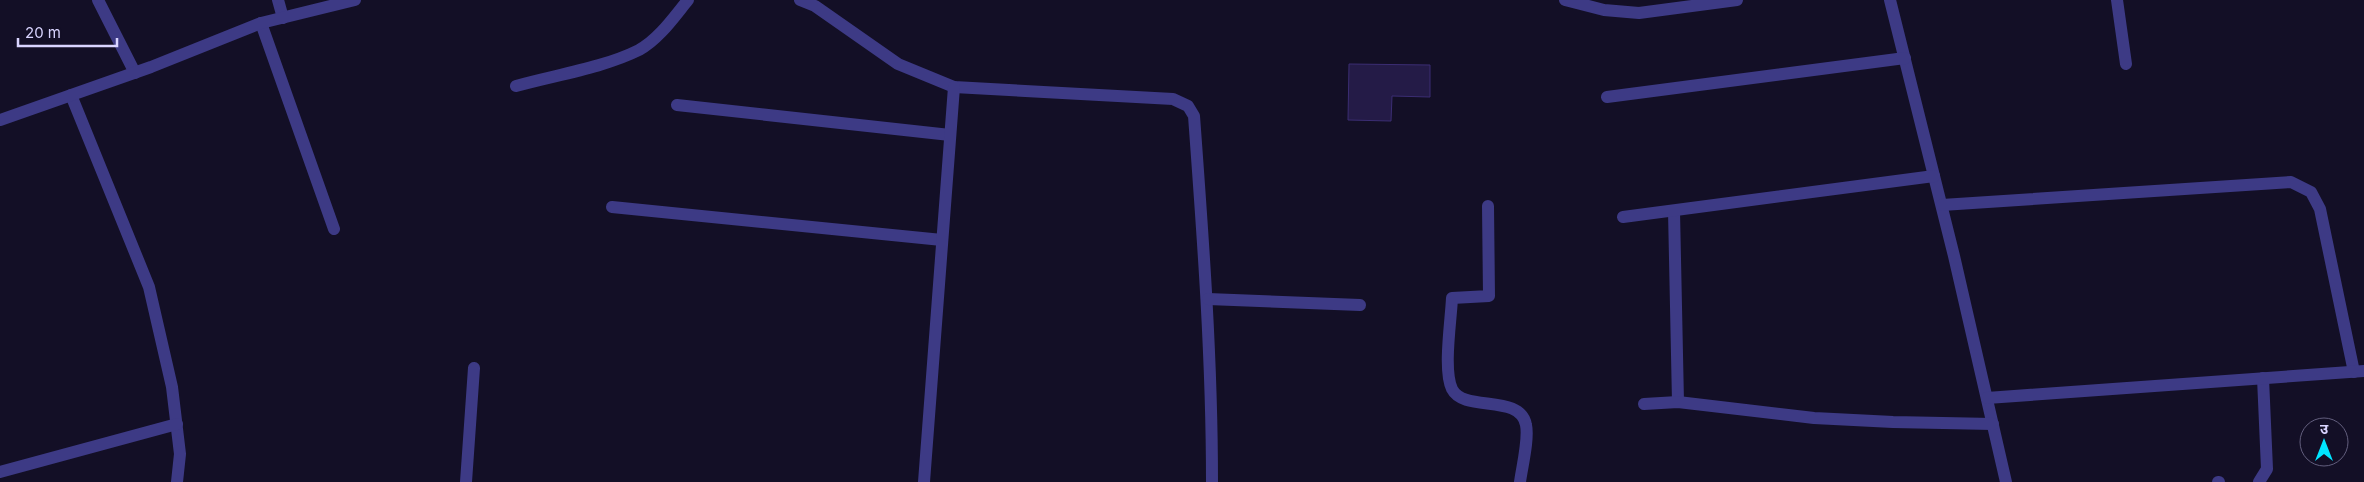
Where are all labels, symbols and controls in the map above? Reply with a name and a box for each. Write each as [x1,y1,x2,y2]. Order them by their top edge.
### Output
scale bar [18,15,116,47]
text: 20 m [25,23,61,42]
north arrow [2299,417,2349,467]
text: उ [2320,420,2329,437]

